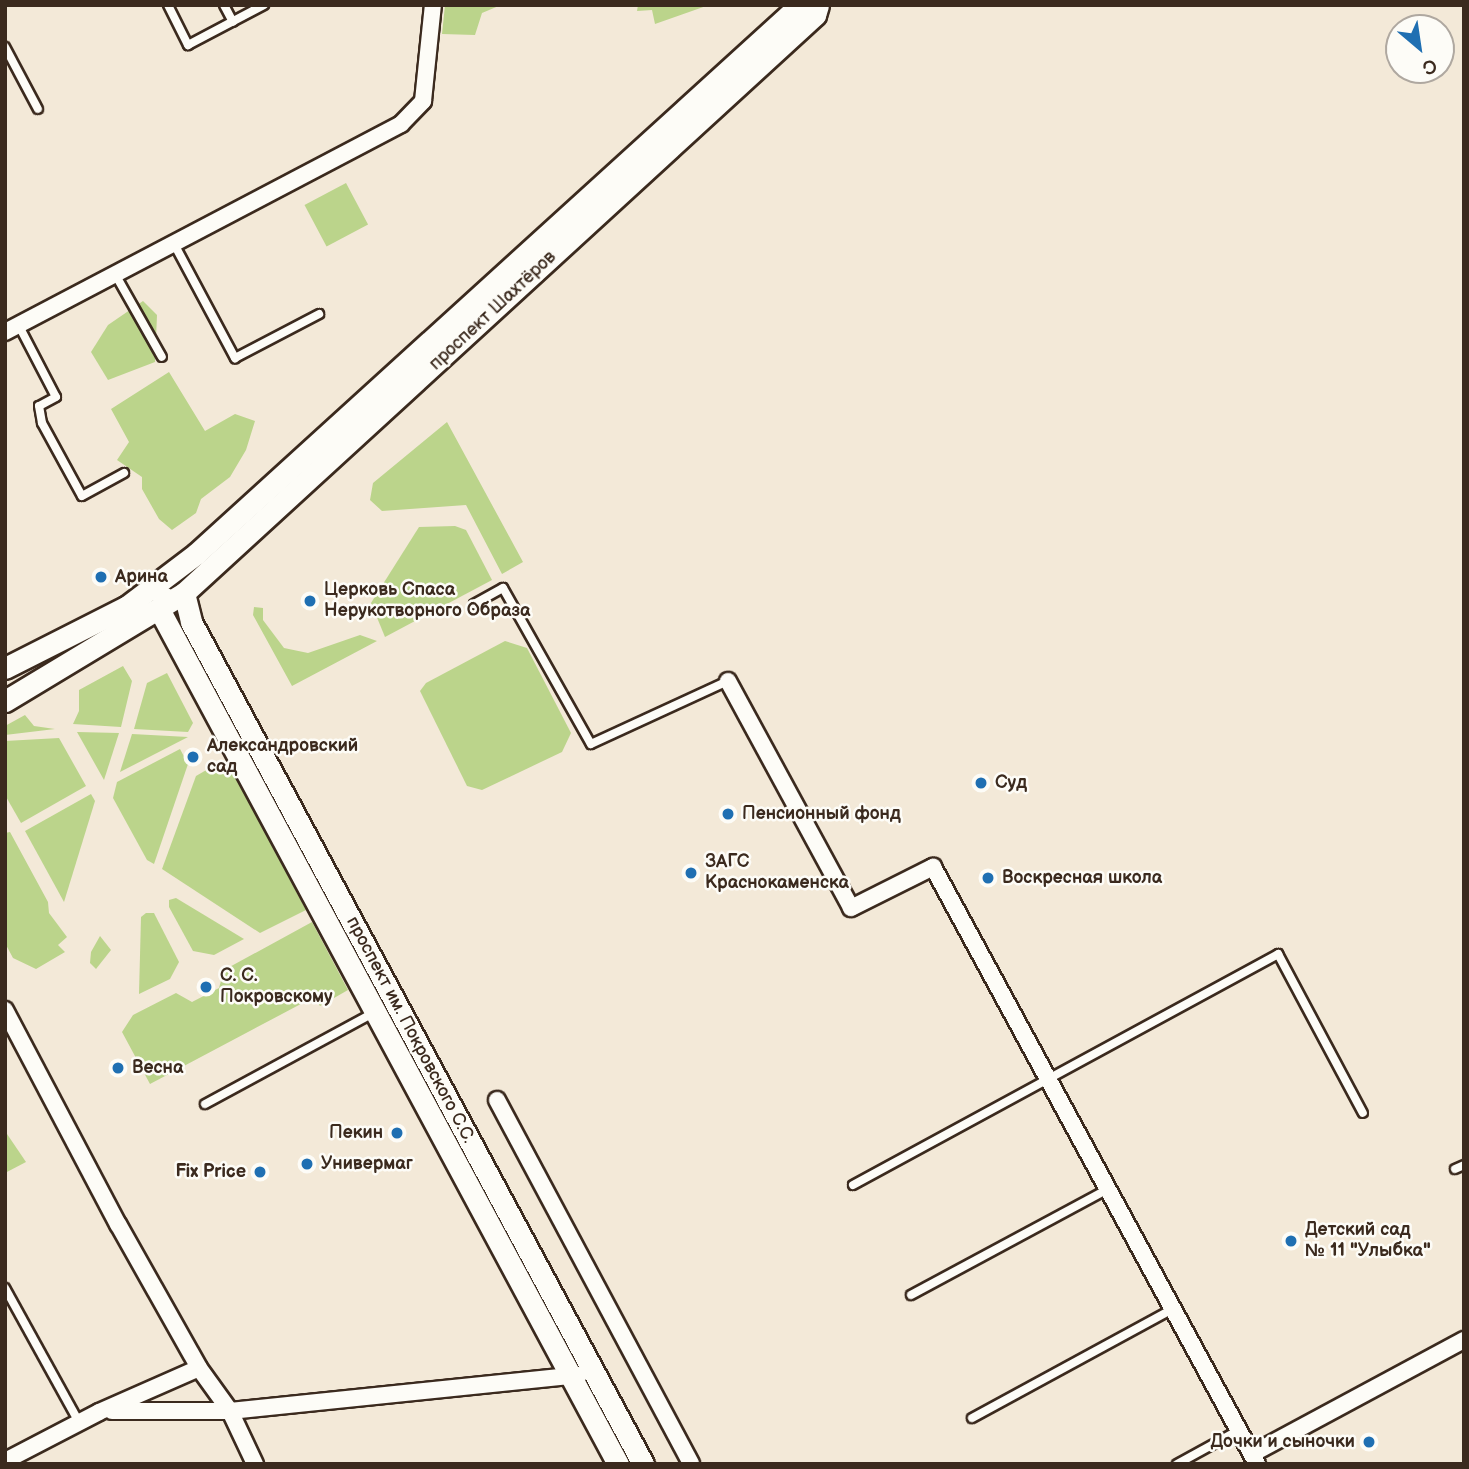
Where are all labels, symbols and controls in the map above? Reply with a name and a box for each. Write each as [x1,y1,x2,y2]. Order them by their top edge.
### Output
north arrow [1385,14,1455,84]
text: С [1418,53,1441,79]
street label: проспект Шахтёров [425,247,561,375]
place label: Арина [115,566,168,588]
marker: Арина [93,569,109,585]
place label: Церковь Спаса Нерукотворного Образа [324,580,530,622]
marker: Церковь Спаса Нерукотворного Образа [302,593,318,609]
place label: Александровский сад [207,736,358,778]
marker: Александровский сад [185,749,201,765]
place label: Суд [995,772,1027,794]
marker: Суд [973,775,989,791]
place label: Пенсионный фонд [742,803,901,825]
marker: Пенсионный фонд [720,806,736,822]
place label: ЗАГС Краснокаменска [705,852,849,894]
marker: ЗАГС Краснокаменска [683,865,699,881]
place label: Воскресная школа [1002,867,1162,889]
marker: Воскресная школа [980,870,996,886]
street label: проспект им. Покровского С.С. [341,913,479,1147]
place label: С. С. Покровскому [220,966,333,1009]
marker: С. С. Покровскому [198,979,214,995]
place label: Весна [132,1057,183,1079]
marker: Весна [110,1060,126,1076]
place label: Пекин [329,1122,383,1144]
marker: Пекин [389,1125,405,1141]
place label: Универмаг [321,1153,413,1175]
marker: Универмаг [299,1156,315,1172]
place label: Fix Price [175,1161,246,1183]
marker: Fix Price [252,1164,268,1180]
place label: Детский сад № 11 "Улыбка" [1305,1220,1431,1262]
marker: Детский сад № 11 "Улыбка" [1283,1233,1299,1249]
place label: Дочки и сыночки [1210,1431,1355,1453]
marker: Дочки и сыночки [1361,1434,1377,1450]

